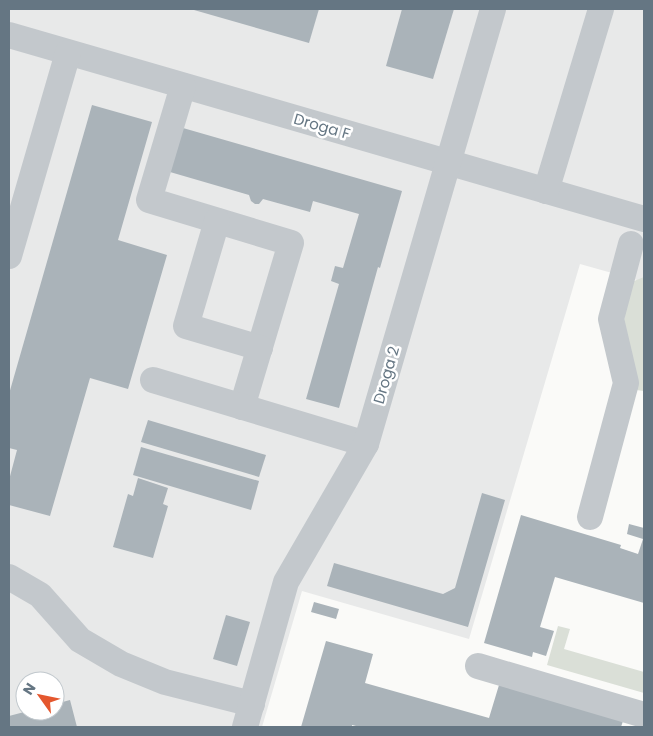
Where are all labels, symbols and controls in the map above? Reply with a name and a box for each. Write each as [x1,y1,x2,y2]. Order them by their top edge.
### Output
street label: Droga F [291,108,353,144]
street label: Droga 2 [368,344,404,406]
north arrow [15,671,65,721]
text: N [18,679,40,699]

